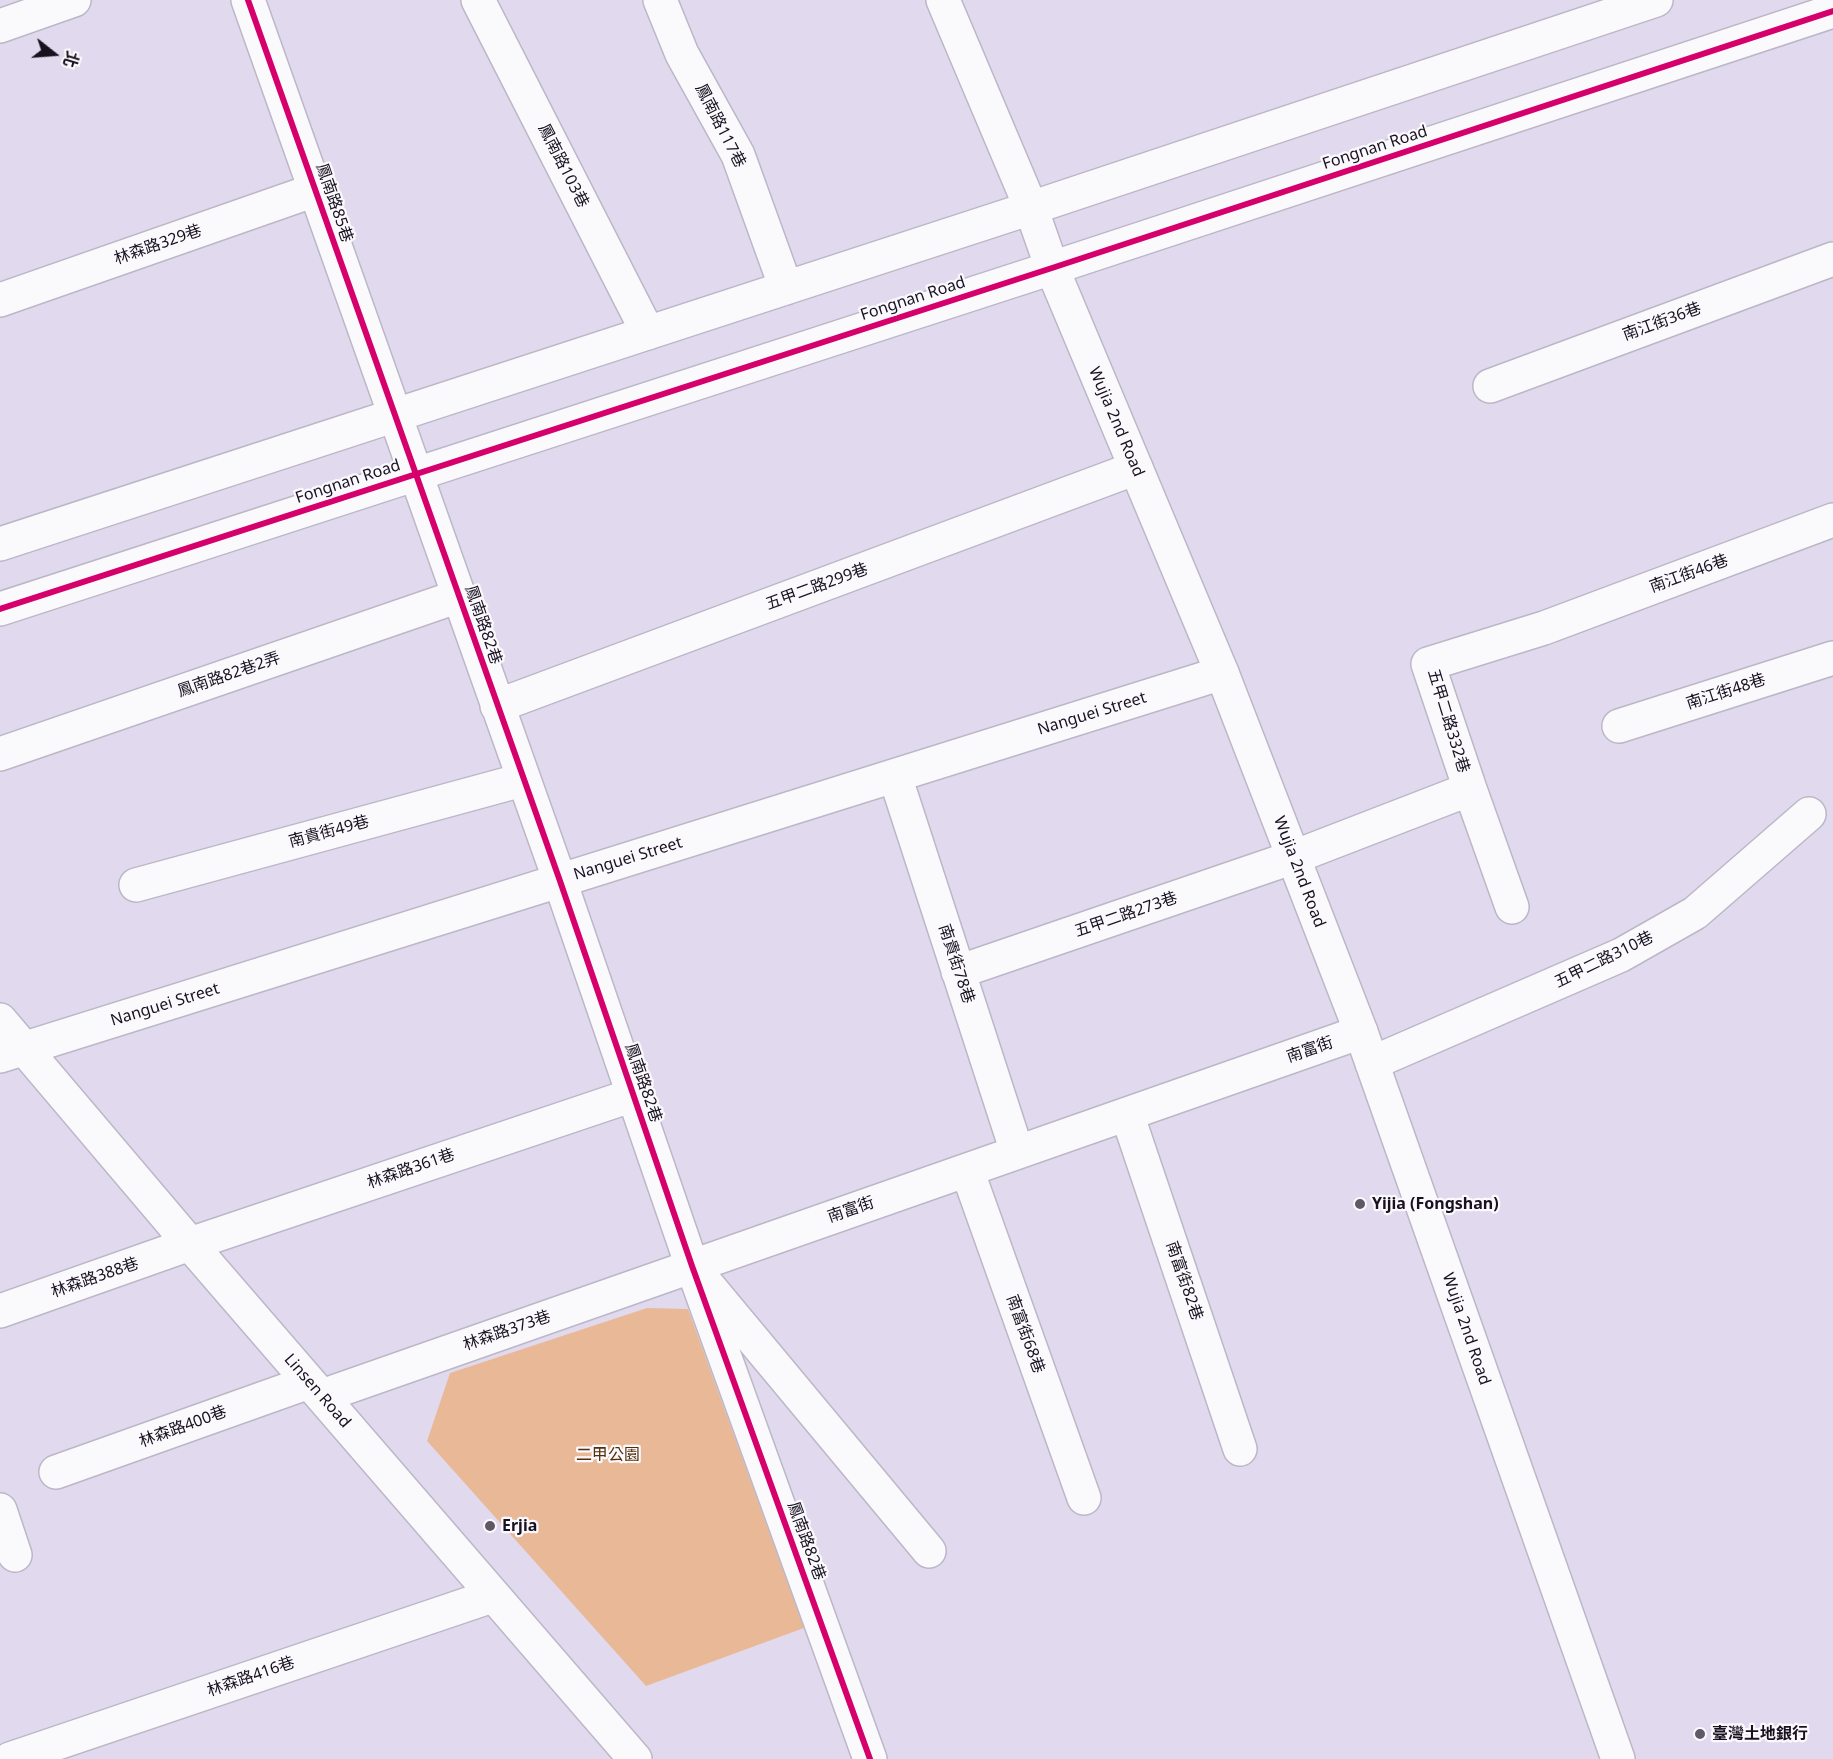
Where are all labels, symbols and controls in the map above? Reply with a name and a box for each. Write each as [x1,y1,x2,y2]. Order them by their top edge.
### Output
north arrow [24,24,84,84]
text: 北 [58,48,84,70]
street label: 鳳南路117巷 [691,81,749,171]
street label: 鳳南路103巷 [534,121,592,211]
street label: Fongnan Road [1320,122,1430,174]
street label: 鳳南路85巷 [312,161,356,245]
street label: 林森路329巷 [112,221,204,269]
street label: Fongnan Road [858,273,968,325]
street label: 南江街36巷 [1620,299,1704,345]
street label: Wujia 2nd Road [1084,364,1148,480]
street label: Fongnan Road [293,456,403,508]
street label: 南江街46巷 [1647,551,1731,597]
street label: 五甲二路299巷 [763,560,871,614]
street label: 鳳南路82巷 [461,583,505,667]
street label: 鳳南路82巷2弄 [175,648,283,702]
street label: 五甲二路332巷 [1423,667,1473,775]
street label: 南江街48巷 [1684,670,1768,714]
street label: Nanguei Street [1035,688,1149,740]
street label: 南貴街49巷 [287,812,371,852]
street label: Wujia 2nd Road [1269,814,1329,930]
street label: Nanguei Street [571,833,685,885]
street label: 五甲二路273巷 [1072,888,1180,942]
street label: 南貴街78巷 [934,922,978,1006]
street label: 五甲二路310巷 [1552,928,1656,992]
street label: Nanguei Street [108,979,222,1031]
street label: 南富街 [1284,1033,1336,1067]
street label: 鳳南路82巷 [621,1041,665,1125]
street label: 林森路361巷 [365,1145,457,1193]
street label: 南富街 [825,1193,877,1227]
place label: Yijia (Fongshan) [1372,1194,1499,1214]
marker: Yijia (Fongshan) [1353,1197,1367,1211]
street label: 南富街82巷 [1162,1239,1206,1323]
street label: 林森路388巷 [49,1254,141,1302]
street label: Wujia 2nd Road [1438,1270,1494,1388]
street label: 南富街68巷 [1002,1292,1048,1376]
street label: 林森路373巷 [461,1307,553,1355]
street label: Linsen Road [280,1350,354,1432]
street label: 林森路400巷 [137,1402,229,1452]
park label: 二甲公園 [576,1445,640,1465]
street label: 鳳南路82巷 [783,1499,829,1583]
place label: Erjia [502,1516,537,1536]
marker: Erjia [483,1519,497,1533]
street label: 林森路416巷 [205,1653,297,1701]
place label: 臺灣土地銀行 [1712,1724,1808,1744]
marker: 臺灣土地銀行 [1693,1727,1707,1741]

